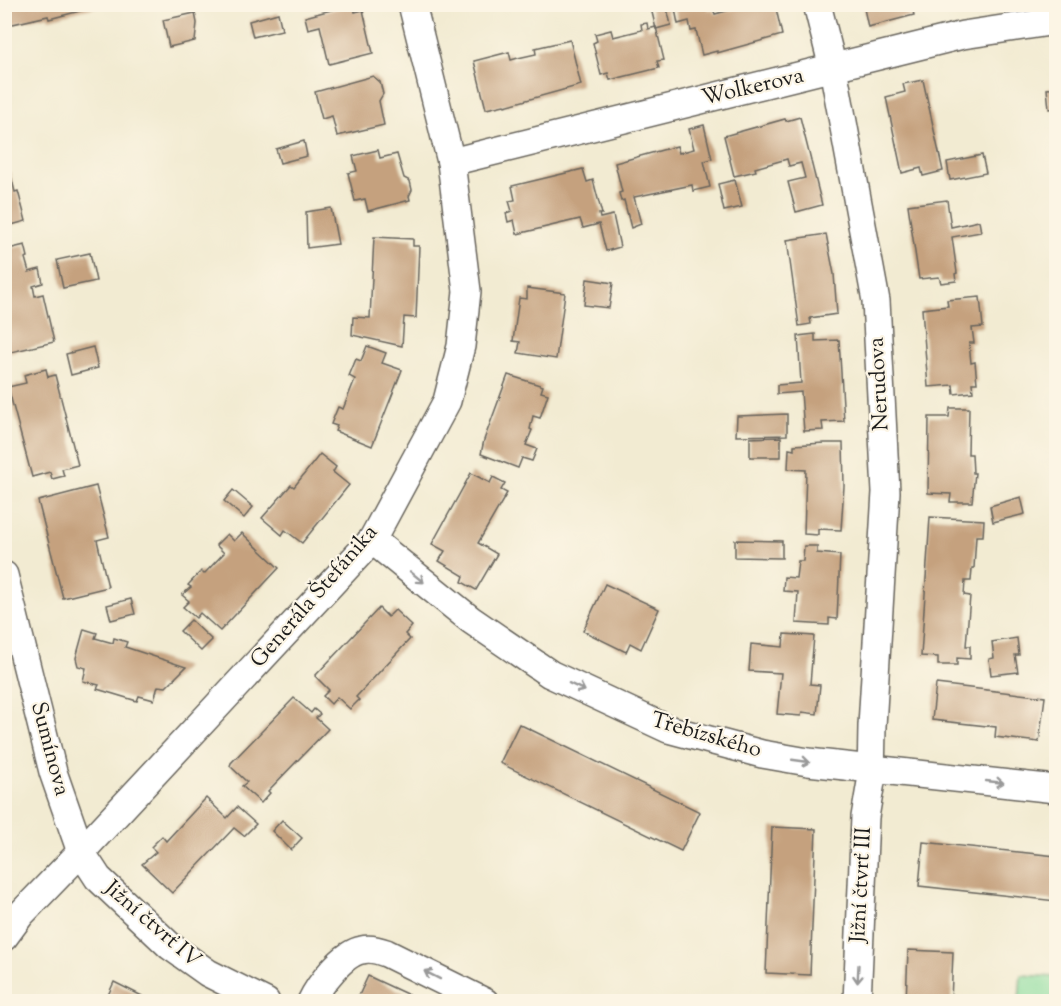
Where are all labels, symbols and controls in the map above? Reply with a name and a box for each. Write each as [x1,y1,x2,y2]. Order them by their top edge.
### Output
street label: Wolkerova [699,61,807,115]
street label: Nerudova [862,336,898,432]
street label: Generála Štefánika [243,518,386,676]
one-way arrow [409,570,425,583]
one-way arrow [568,682,586,694]
street label: Sumínova [21,698,77,800]
street label: Třebízského [647,705,765,767]
one-way arrow [791,755,811,766]
one-way arrow [985,777,1005,788]
street label: Jižní čtvrť III [843,826,881,945]
street label: Jižní čtvrť IV [96,873,208,976]
one-way arrow [853,963,864,983]
one-way arrow [424,969,442,980]

